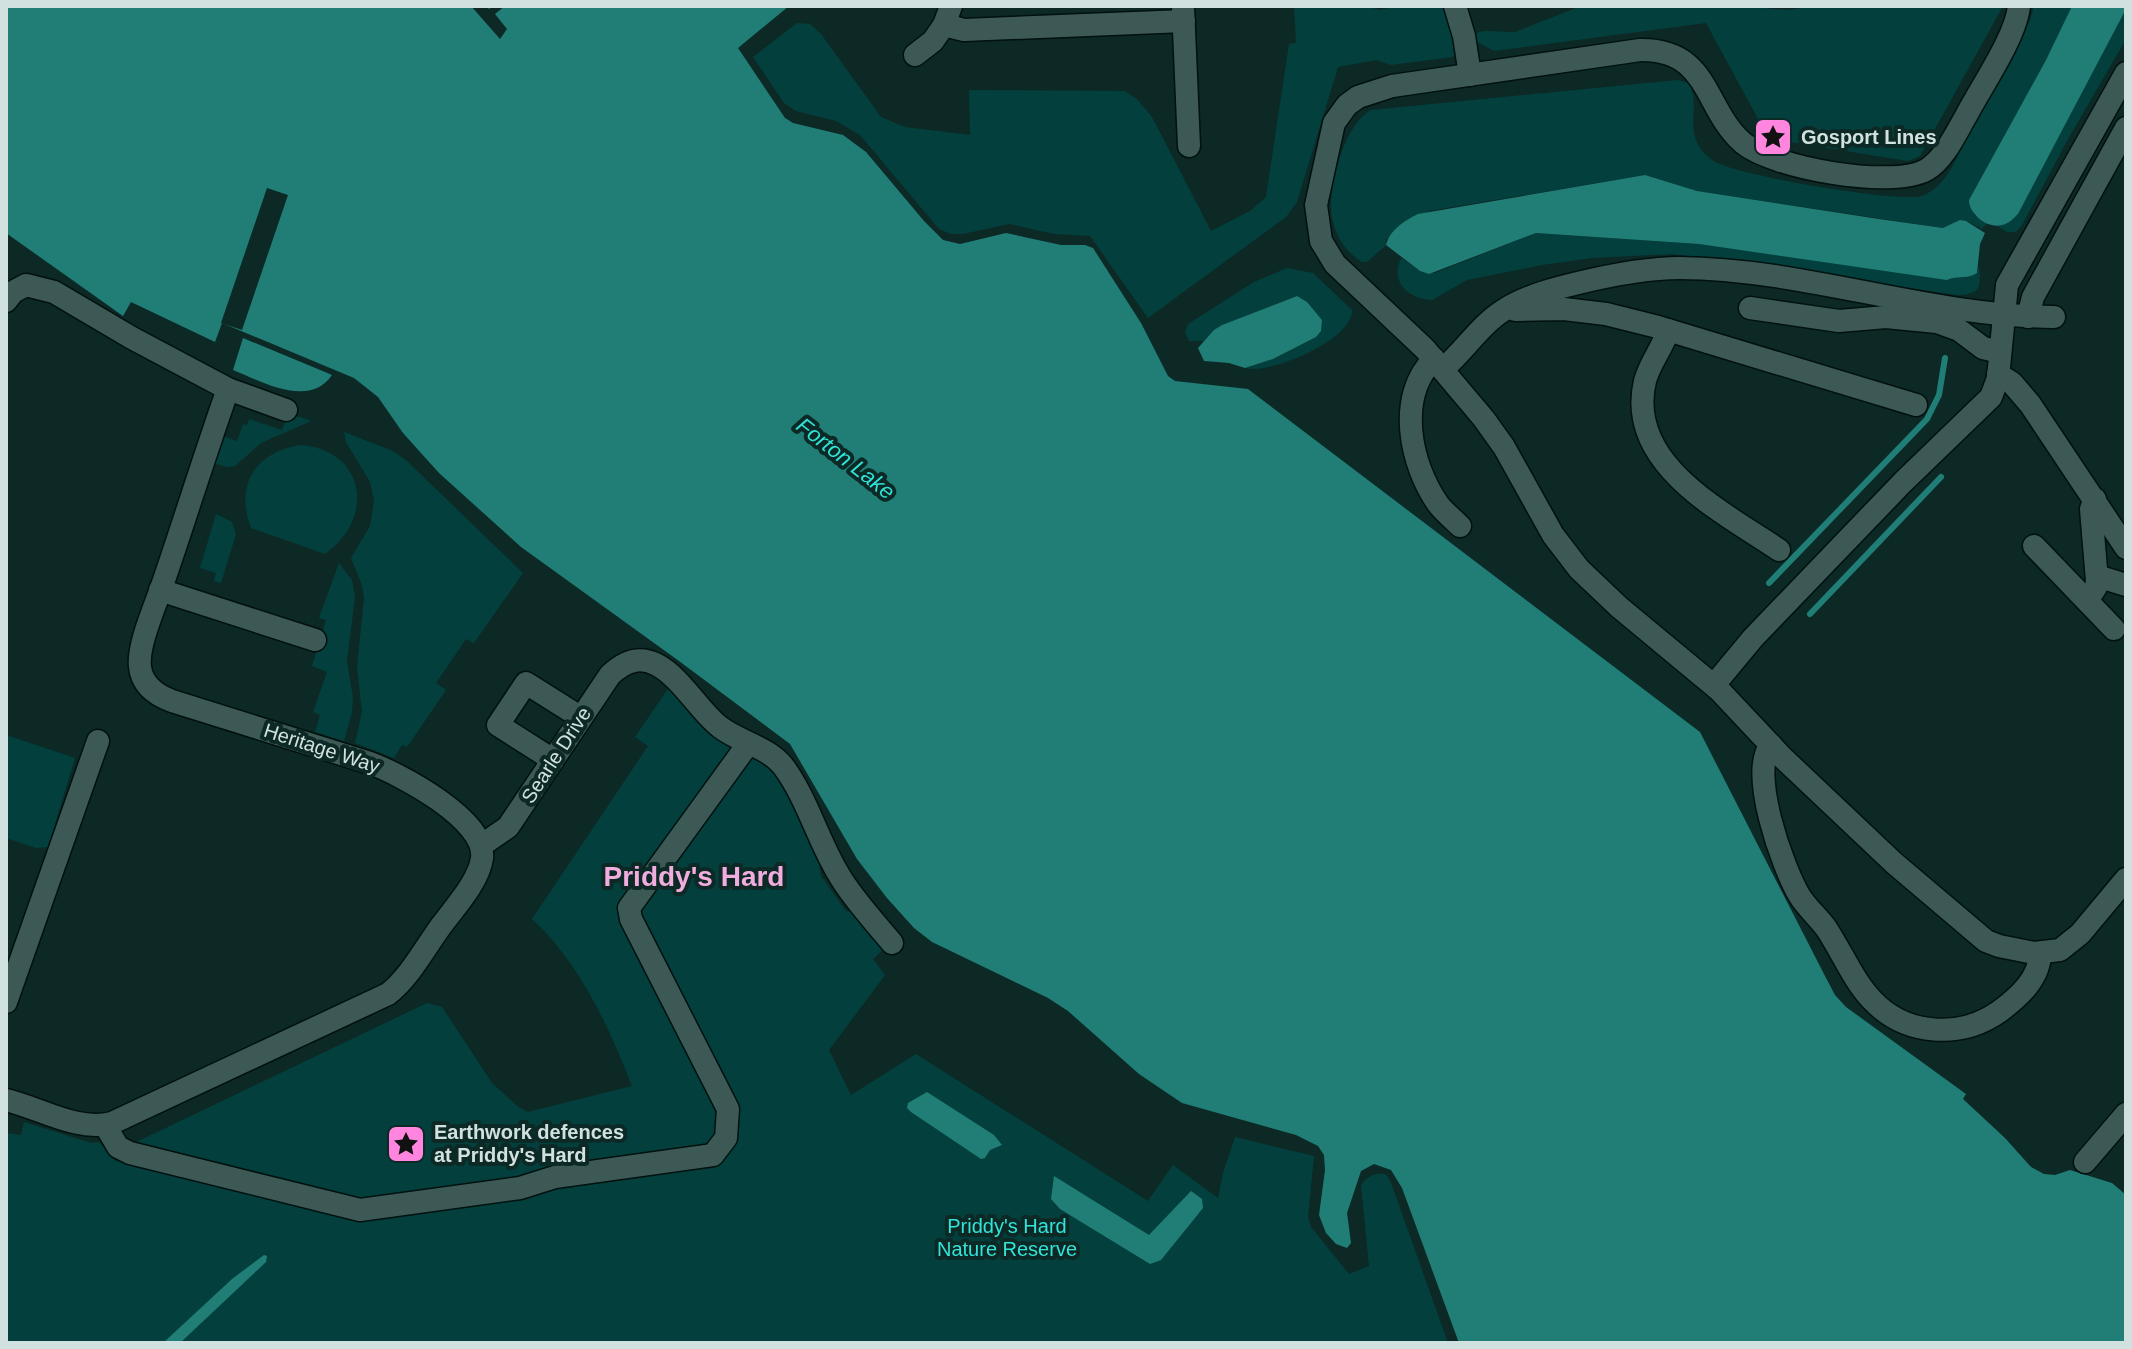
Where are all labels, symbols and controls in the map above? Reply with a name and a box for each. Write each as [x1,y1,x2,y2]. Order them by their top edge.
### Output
place icon: Gosport Lines [1752,116,1794,158]
place label: Gosport Lines [1801,126,1937,148]
water label: Forton Lake [792,412,900,504]
street label: Searle Drive [517,703,595,807]
street label: Heritage Way [261,719,383,777]
district label: Priddy's Hard [604,861,784,892]
place label: Earthwork defences at Priddy's Hard [434,1121,624,1166]
place icon: Earthwork defences at Priddy's Hard [385,1123,427,1165]
park label: Priddy's Hard Nature Reserve [937,1215,1077,1260]

